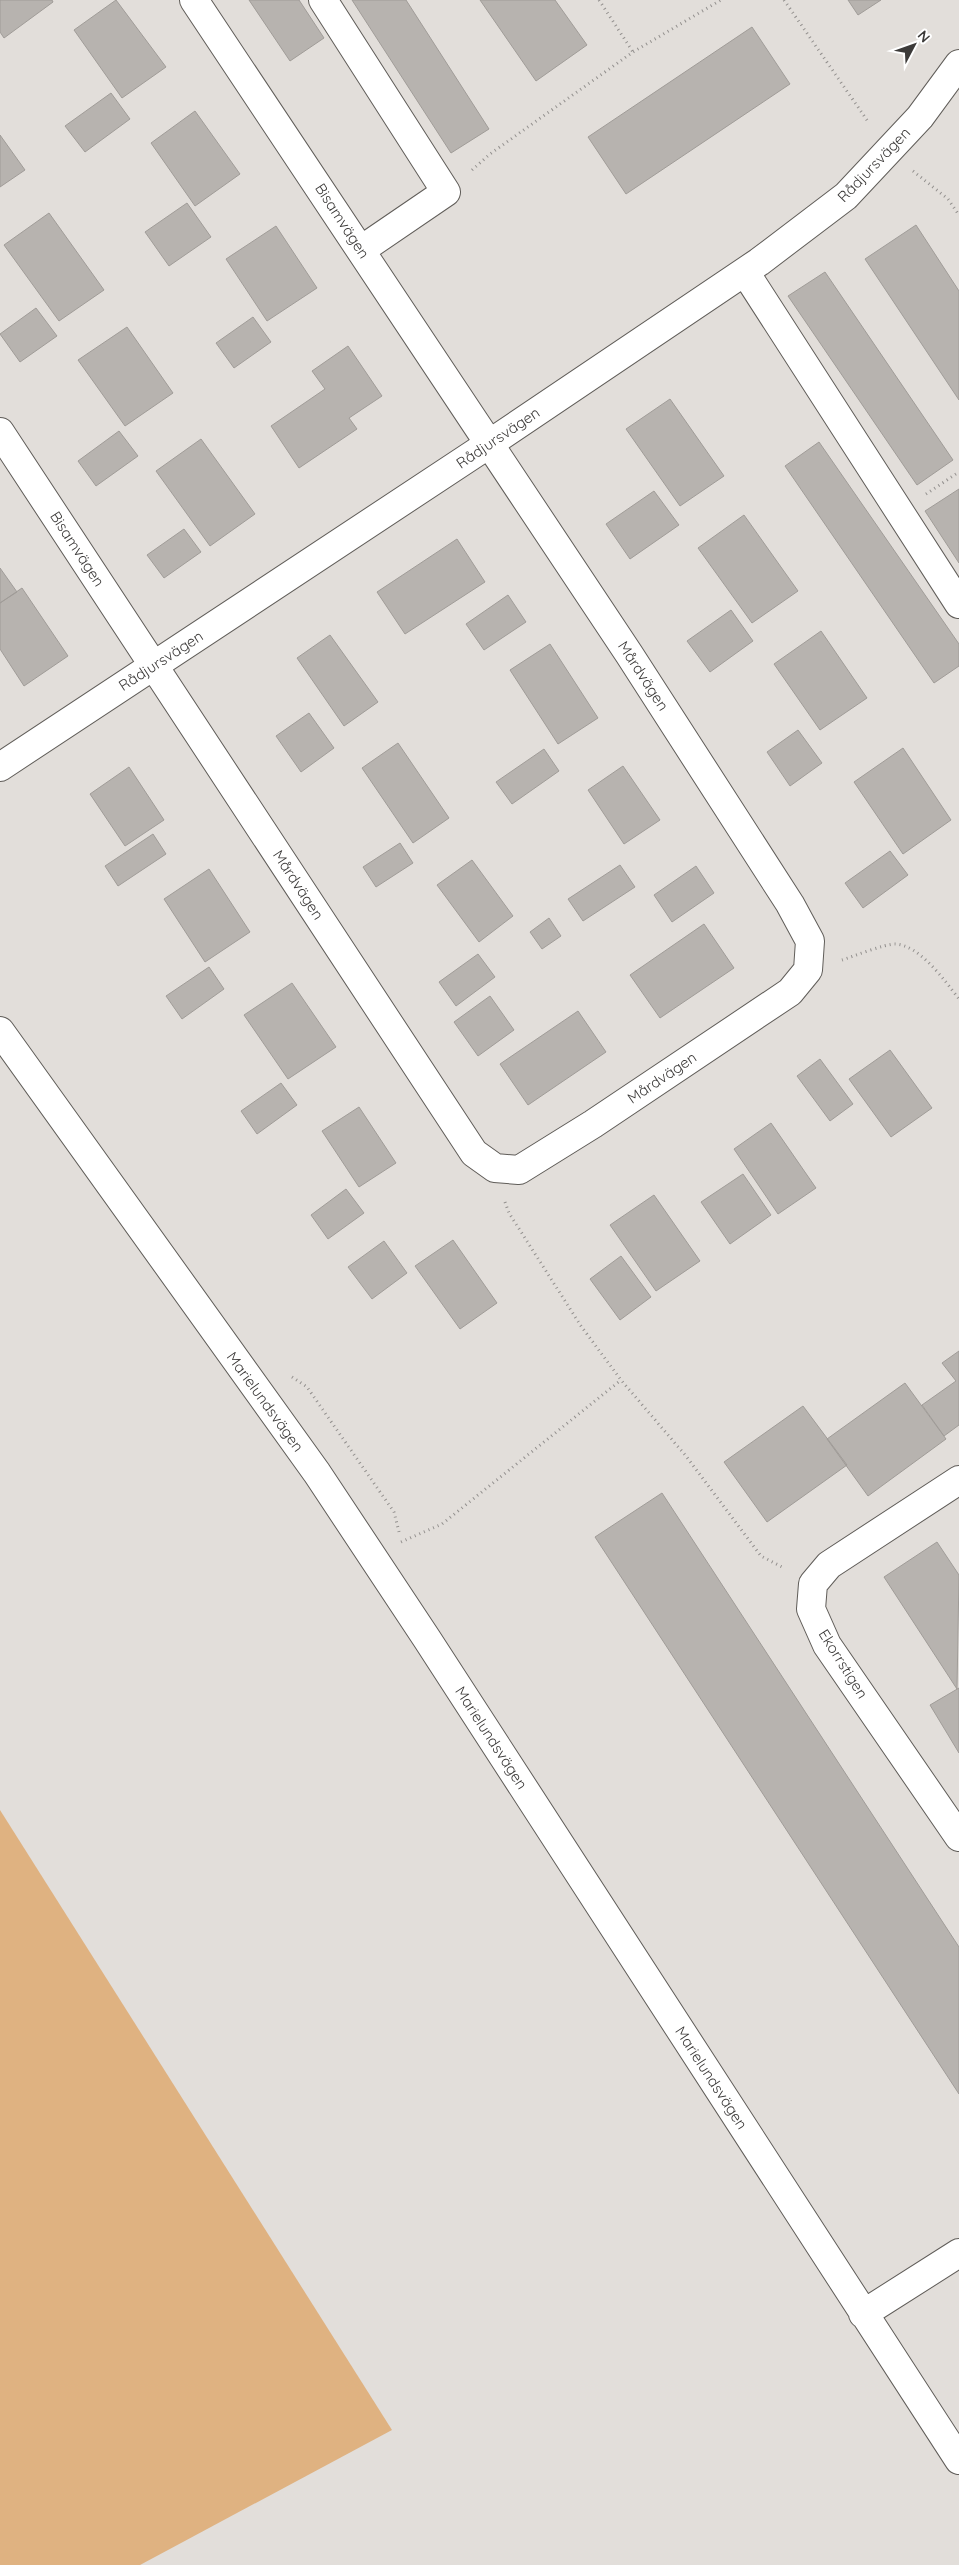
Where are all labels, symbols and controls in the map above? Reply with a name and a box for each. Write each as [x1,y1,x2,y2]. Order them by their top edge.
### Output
north arrow [889,20,939,70]
text: N [914,27,934,46]
street label: Rådjursvägen [833,123,914,206]
street label: Bisamvägen [311,179,374,262]
street label: Rådjursvägen [452,403,543,473]
street label: Bisamvägen [46,507,109,590]
street label: Rådjursvägen [115,626,207,695]
street label: Mårdvägen [614,637,673,714]
street label: Mårdvägen [269,846,328,923]
street label: Mårdvägen [624,1048,700,1108]
street label: Marielundsvägen [223,1348,308,1455]
street label: Ekorrstigen [815,1625,872,1702]
street label: Marielundsvägen [451,1683,532,1793]
street label: Marielundsvägen [671,2023,752,2133]

